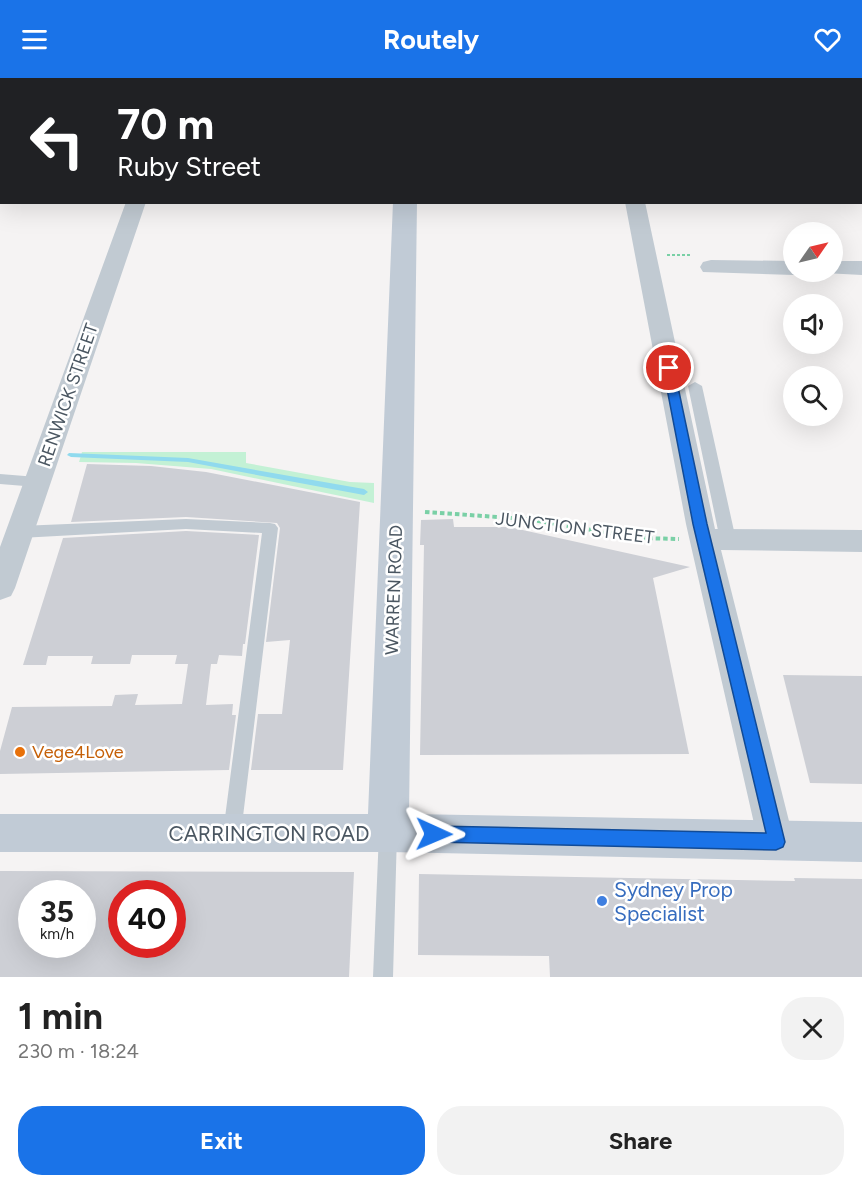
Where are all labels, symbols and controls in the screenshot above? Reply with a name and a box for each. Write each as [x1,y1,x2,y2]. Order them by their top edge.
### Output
icon: menu [18,23,51,56]
text: Routely [383,23,479,56]
icon: heart [811,23,844,56]
text: 70 m [117,99,214,150]
icon: left [18,102,96,180]
text: Ruby Street [117,150,261,183]
north arrow [783,222,843,282]
map controls [783,222,843,426]
button: sound [783,294,843,354]
street label: RENWICK STREET [33,320,103,469]
pin [643,342,694,393]
icon: arrive [652,351,685,384]
button: search [783,366,843,426]
street label: JUNCTION STREET [494,507,656,549]
street label: WARREN ROAD [381,525,407,655]
place label: Vege4Love [32,741,124,763]
marker: Vege4Love [13,745,27,759]
position arrow [402,802,466,866]
street label: CARRINGTON ROAD [169,821,370,846]
place label: Sydney Prop Specialist [614,877,733,926]
speed limit sign: 40 [108,880,186,958]
text: 35 [40,893,74,930]
marker: Sydney Prop Specialist [595,894,609,908]
text: km/h [40,925,74,943]
text: 1 min [18,995,103,1038]
button: close [781,997,844,1060]
text: 230 m · 18:24 [18,1039,139,1063]
button: Exit [18,1106,425,1175]
button: Share [437,1106,844,1175]

